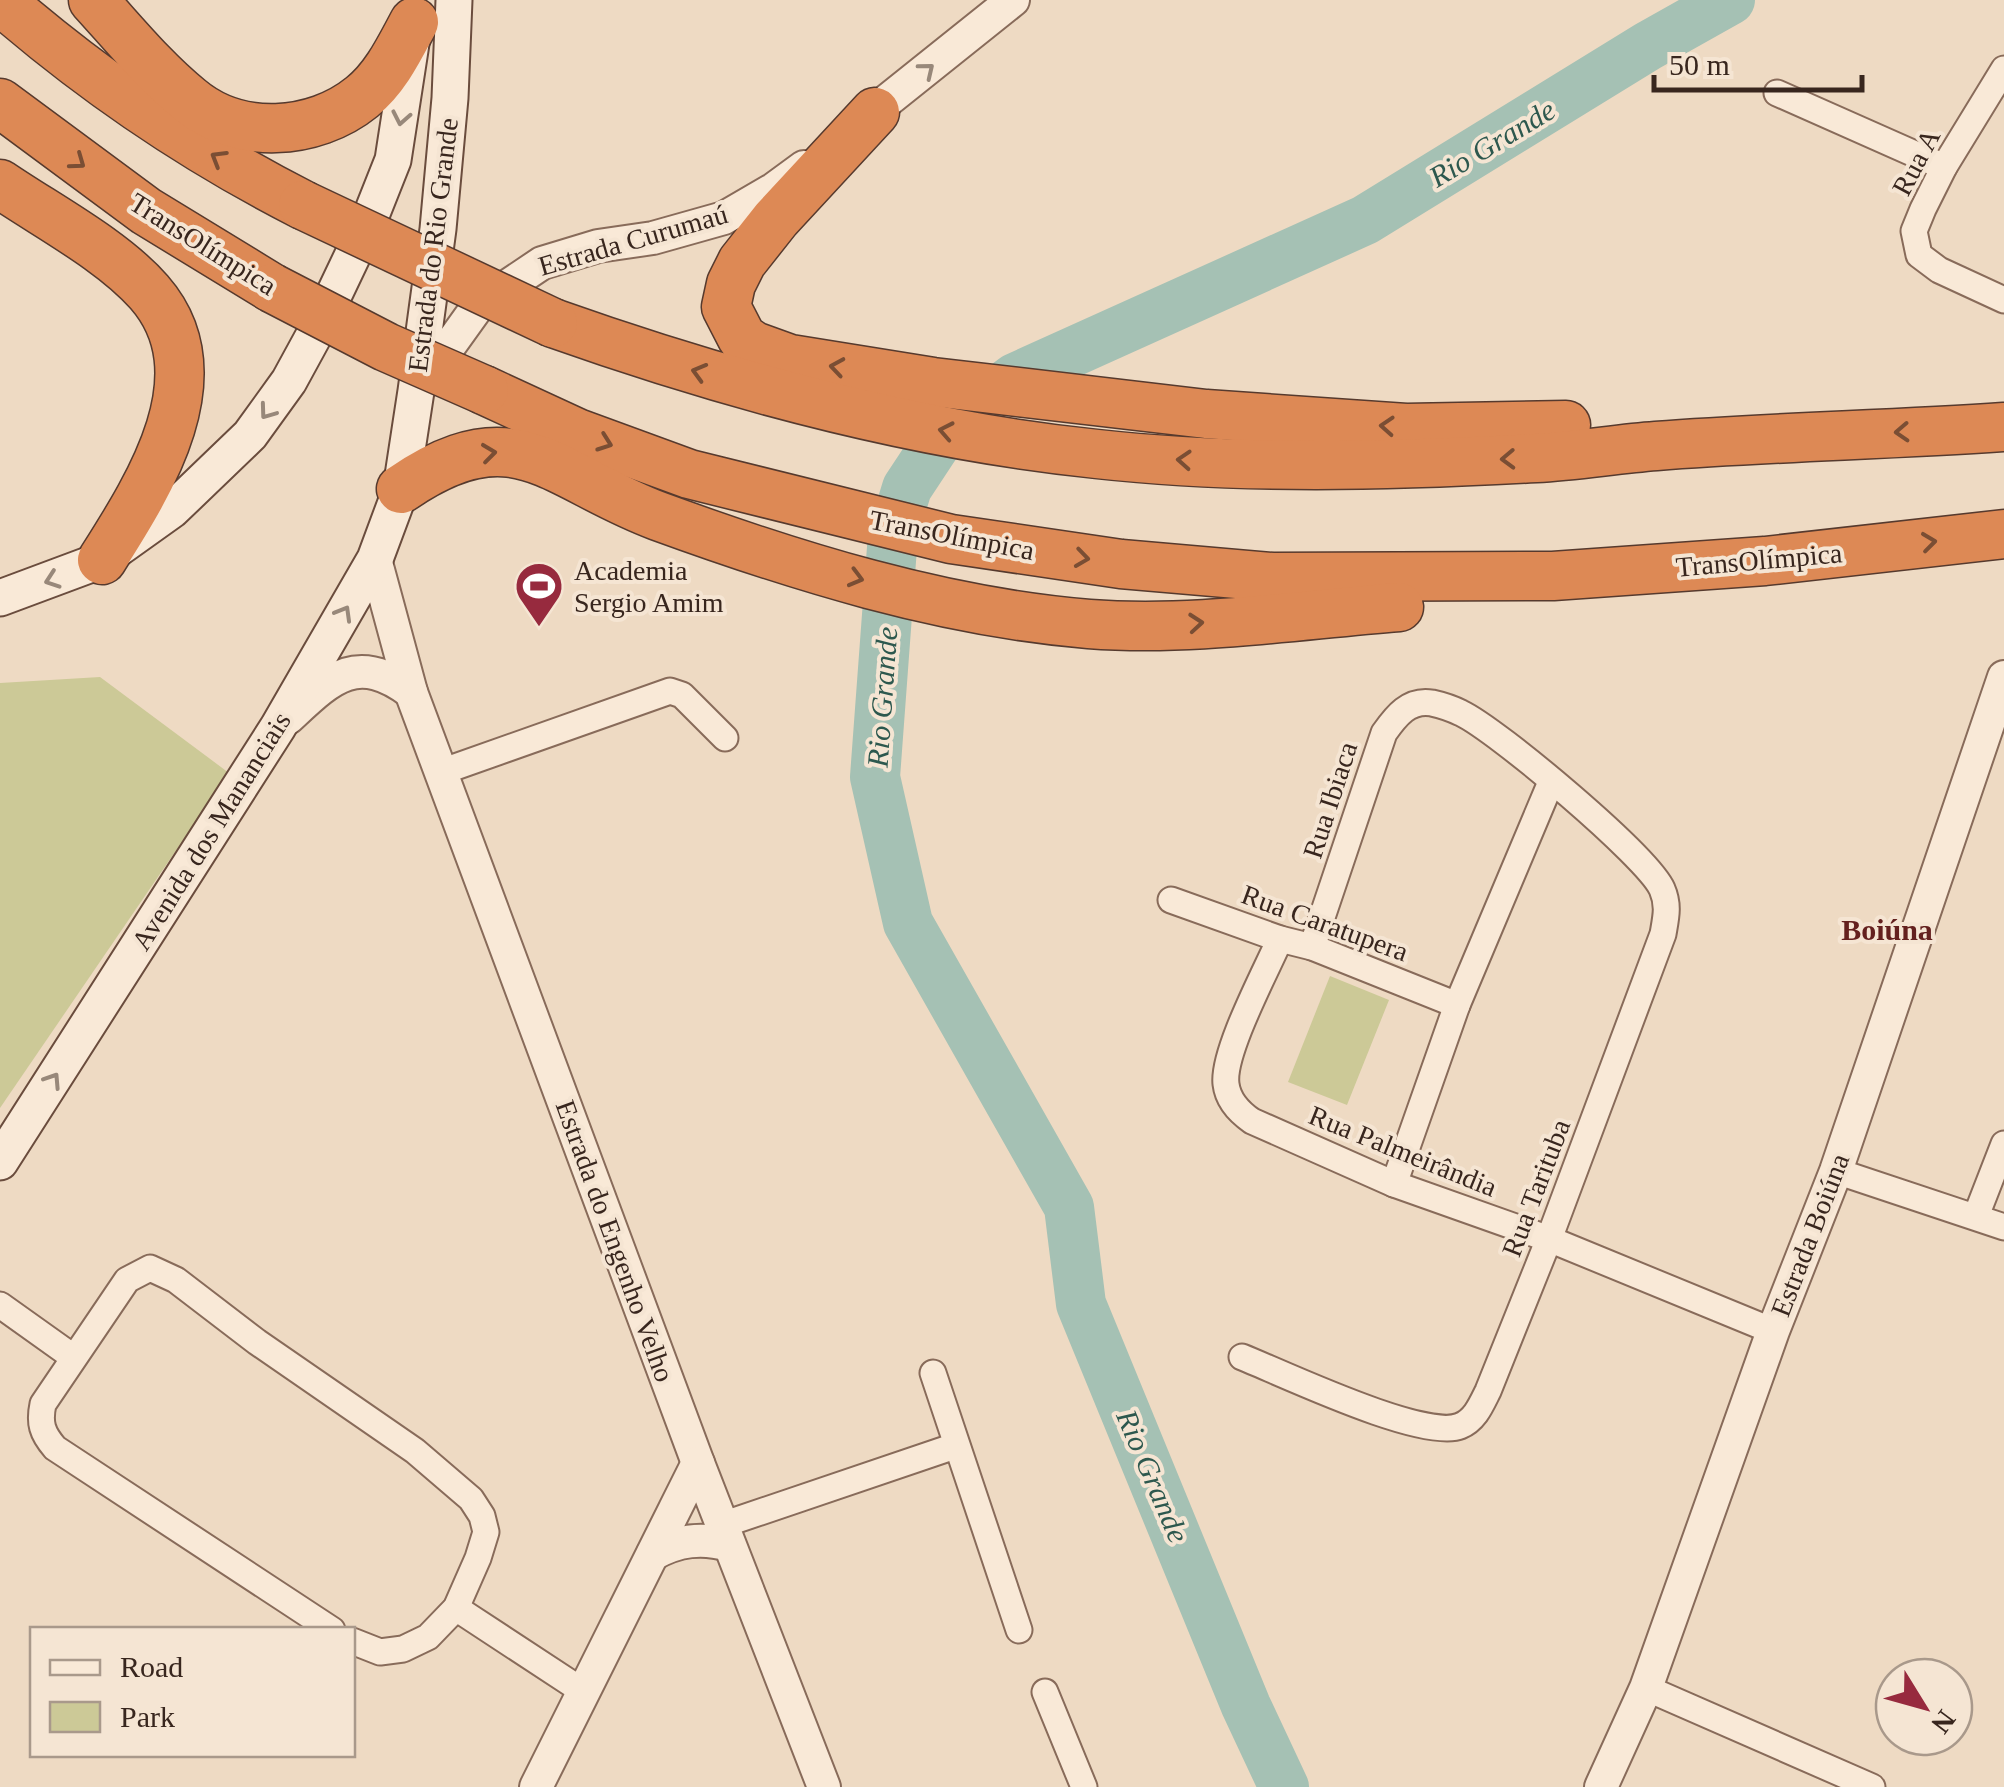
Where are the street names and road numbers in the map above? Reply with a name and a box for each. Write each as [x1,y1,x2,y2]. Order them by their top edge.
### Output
street label: Estrada do Rio Grande [402,116,464,374]
street label: Rua A [1886,123,1947,201]
street label: TransOlímpica [124,187,282,302]
street label: Estrada Curumaú [535,198,731,282]
street label: TransOlímpica [867,504,1037,566]
street label: TransOlímpica [1674,537,1844,583]
street label: Avenida dos Mananciais [125,706,297,956]
street label: Rua Ibiaca [1297,737,1364,862]
street label: Rua Caratupera [1238,879,1413,968]
street label: Estrada do Engenho Velho [550,1096,680,1386]
street label: Rua Palmeirândia [1305,1099,1502,1203]
street label: Rua Tarituba [1496,1114,1577,1261]
street label: Estrada Boiúna [1765,1149,1855,1321]

